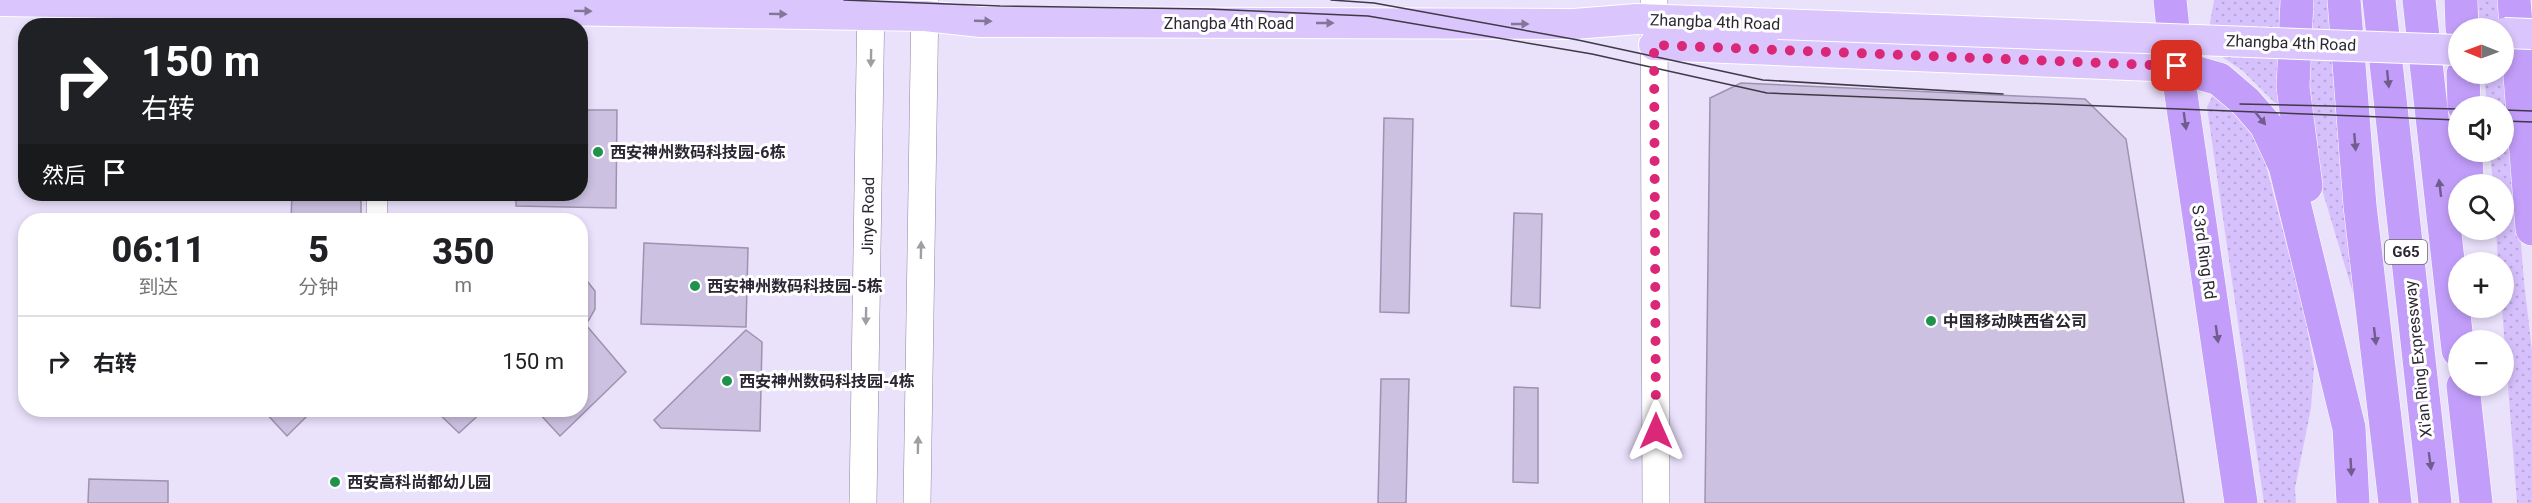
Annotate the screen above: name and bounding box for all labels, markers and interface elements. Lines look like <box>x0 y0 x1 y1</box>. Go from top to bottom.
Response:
one-way arrow <box>574 6 593 16</box>
one-way arrow <box>769 10 788 19</box>
street label: Zhangba 4th Road <box>1650 10 1780 34</box>
street label: Zhangba 4th Road <box>1164 14 1294 33</box>
one-way arrow <box>974 17 993 26</box>
one-way arrow <box>1316 18 1335 28</box>
north arrow <box>2448 18 2514 84</box>
map controls <box>2448 18 2514 396</box>
one-way arrow <box>1511 19 1530 29</box>
street label: Zhangba 4th Road <box>2226 31 2356 55</box>
text: 150 m <box>141 37 260 86</box>
pin <box>2151 40 2202 91</box>
icon: right <box>42 42 120 120</box>
one-way arrow <box>866 49 876 68</box>
icon: arrive <box>2160 49 2193 82</box>
one-way arrow <box>2383 70 2392 89</box>
text: 右转 <box>141 93 195 125</box>
button: sound <box>2448 96 2514 162</box>
one-way arrow <box>2181 111 2190 130</box>
one-way arrow <box>2253 111 2265 126</box>
one-way arrow <box>2350 133 2360 152</box>
place label: 西安神州数码科技园-6栋 <box>610 143 786 162</box>
marker: 西安神州数码科技园-6栋 <box>591 145 605 159</box>
icon: arrive <box>98 156 131 189</box>
text: 然后 <box>42 163 86 188</box>
button: search <box>2448 174 2514 240</box>
street label: Jinye Road <box>858 177 878 255</box>
one-way arrow <box>2435 178 2444 197</box>
street label: S 3rd Ring Rd <box>2188 204 2220 300</box>
text: 06:11 <box>112 229 205 271</box>
text: 5 <box>308 229 329 271</box>
text: 350 <box>432 231 494 273</box>
one-way arrow <box>916 240 926 259</box>
road number: G65 <box>2385 240 2427 264</box>
button: + <box>2448 252 2514 318</box>
text: m <box>455 273 472 297</box>
text: 到达 <box>138 275 178 299</box>
text: 分钟 <box>299 275 339 299</box>
place label: 西安神州数码科技园-5栋 <box>707 277 883 296</box>
marker: 西安神州数码科技园-5栋 <box>688 279 702 293</box>
street label: Xi'an Ring Expressway <box>2400 279 2436 438</box>
one-way arrow <box>862 307 871 326</box>
place label: 中国移动陕西省公司 <box>1943 312 2087 331</box>
marker: 中国移动陕西省公司 <box>1924 314 1938 328</box>
one-way arrow <box>2212 325 2221 344</box>
one-way arrow <box>2370 327 2380 346</box>
button: − <box>2448 330 2514 396</box>
icon: right <box>42 345 75 378</box>
text: 150 m <box>502 349 564 374</box>
text: 右转 <box>93 351 137 376</box>
place label: 西安神州数码科技园-4栋 <box>739 372 915 391</box>
marker: 西安神州数码科技园-4栋 <box>720 374 734 388</box>
position arrow <box>1624 399 1688 463</box>
one-way arrow <box>913 435 922 454</box>
one-way arrow <box>2425 451 2434 470</box>
one-way arrow <box>2347 458 2356 477</box>
place label: 西安高科尚都幼儿园 <box>347 473 491 492</box>
marker: 西安高科尚都幼儿园 <box>328 475 342 489</box>

